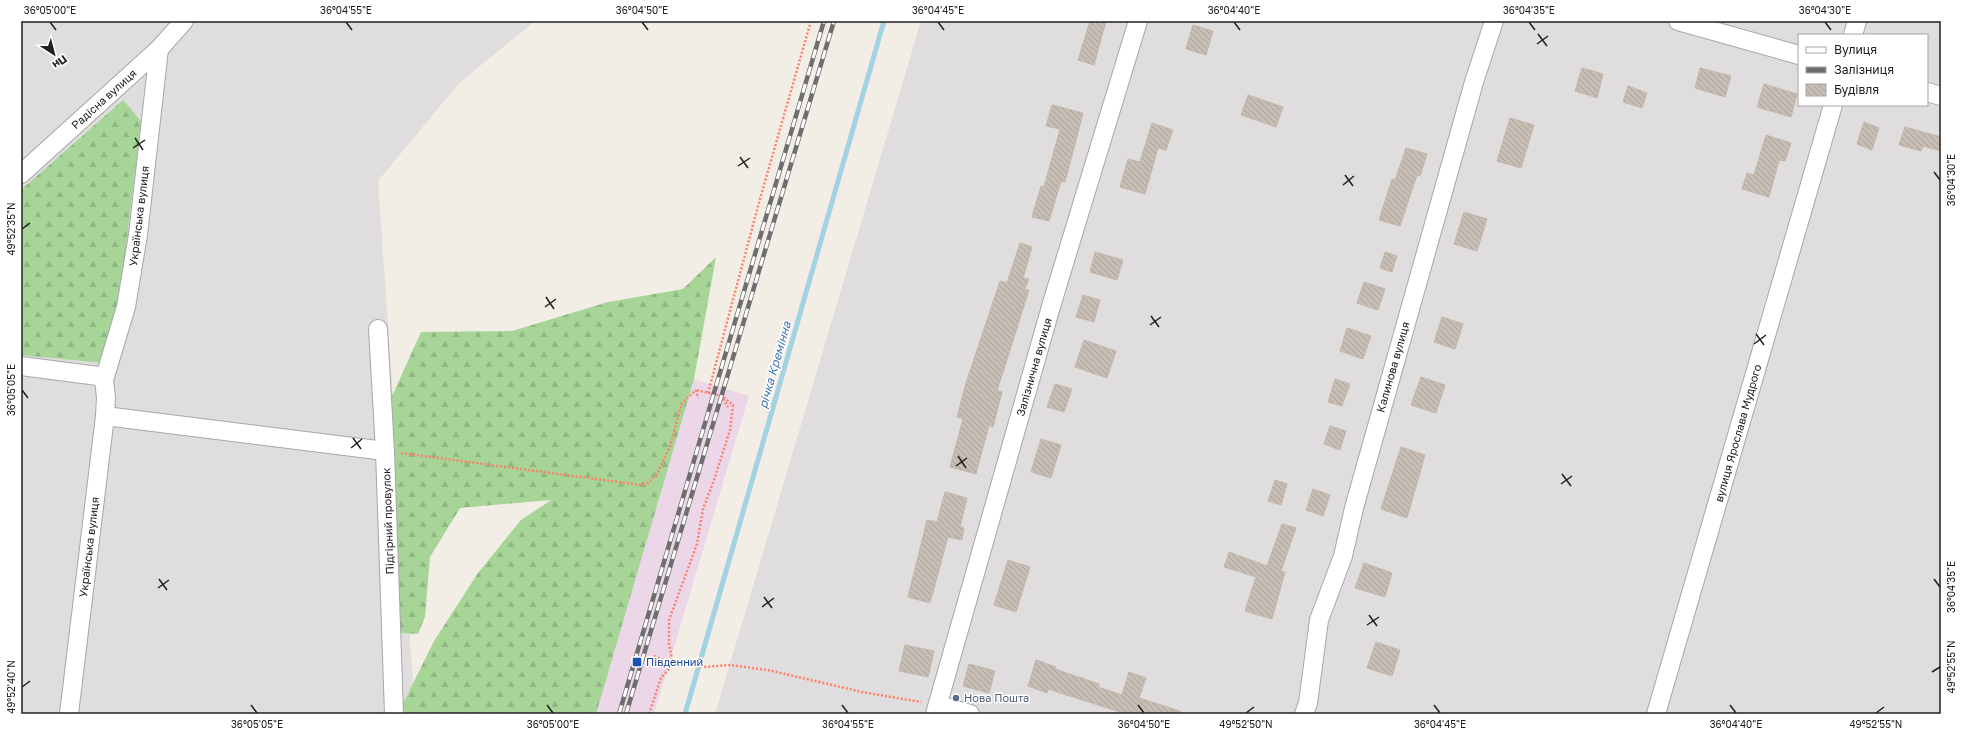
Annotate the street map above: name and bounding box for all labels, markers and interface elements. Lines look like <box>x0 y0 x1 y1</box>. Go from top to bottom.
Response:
text: 36°05'00"E <box>24 4 76 16</box>
text: 36°04'55"E <box>320 4 372 16</box>
text: 36°04'50"E <box>616 4 668 16</box>
text: 36°04'45"E <box>912 4 964 16</box>
text: 36°04'40"E <box>1208 4 1260 16</box>
text: 36°04'35"E <box>1503 4 1555 16</box>
text: 36°04'30"E <box>1799 4 1851 16</box>
north arrow <box>34 34 74 74</box>
legend <box>1798 34 1928 106</box>
text: Вулиця <box>1834 42 1877 57</box>
text: Пн <box>50 53 70 72</box>
text: Залізниця <box>1834 62 1894 77</box>
street label: Радісна вулиця <box>68 66 139 131</box>
text: Будівля <box>1834 82 1879 97</box>
text: 36°04'30"E <box>1945 154 1957 206</box>
street label: Українська вулиця <box>126 165 151 267</box>
text: 49°52'35"N <box>5 203 17 256</box>
street label: Залізнична вулиця <box>1013 316 1054 418</box>
water label: річка Кремінна <box>755 318 794 410</box>
street label: Калинова вулиця <box>1373 320 1412 414</box>
street label: вулиця Ярослава Мудрого <box>1712 362 1764 503</box>
text: 36°05'05"E <box>5 364 17 416</box>
street label: Підгірний провулок <box>379 467 396 575</box>
street label: Українська вулиця <box>76 496 101 598</box>
text: 36°04'35"E <box>1945 561 1957 613</box>
text: 49°52'55"N <box>1945 641 1957 693</box>
place label: Південний <box>646 655 703 668</box>
marker: Південний <box>631 656 643 668</box>
text: 49°52'40"N <box>5 660 17 714</box>
place label: Нова Пошта <box>964 691 1029 704</box>
marker: Нова Пошта <box>951 693 961 703</box>
text: 36°05'05"E <box>231 718 283 730</box>
text: 36°05'00"E <box>527 718 579 730</box>
text: 36°04'55"E <box>822 718 874 730</box>
text: 36°04'50"E <box>1118 718 1170 730</box>
text: 49°52'50"N <box>1219 718 1273 730</box>
text: 36°04'45"E <box>1414 718 1466 730</box>
text: 36°04'40"E <box>1710 718 1762 730</box>
text: 49°52'55"N <box>1850 718 1902 730</box>

